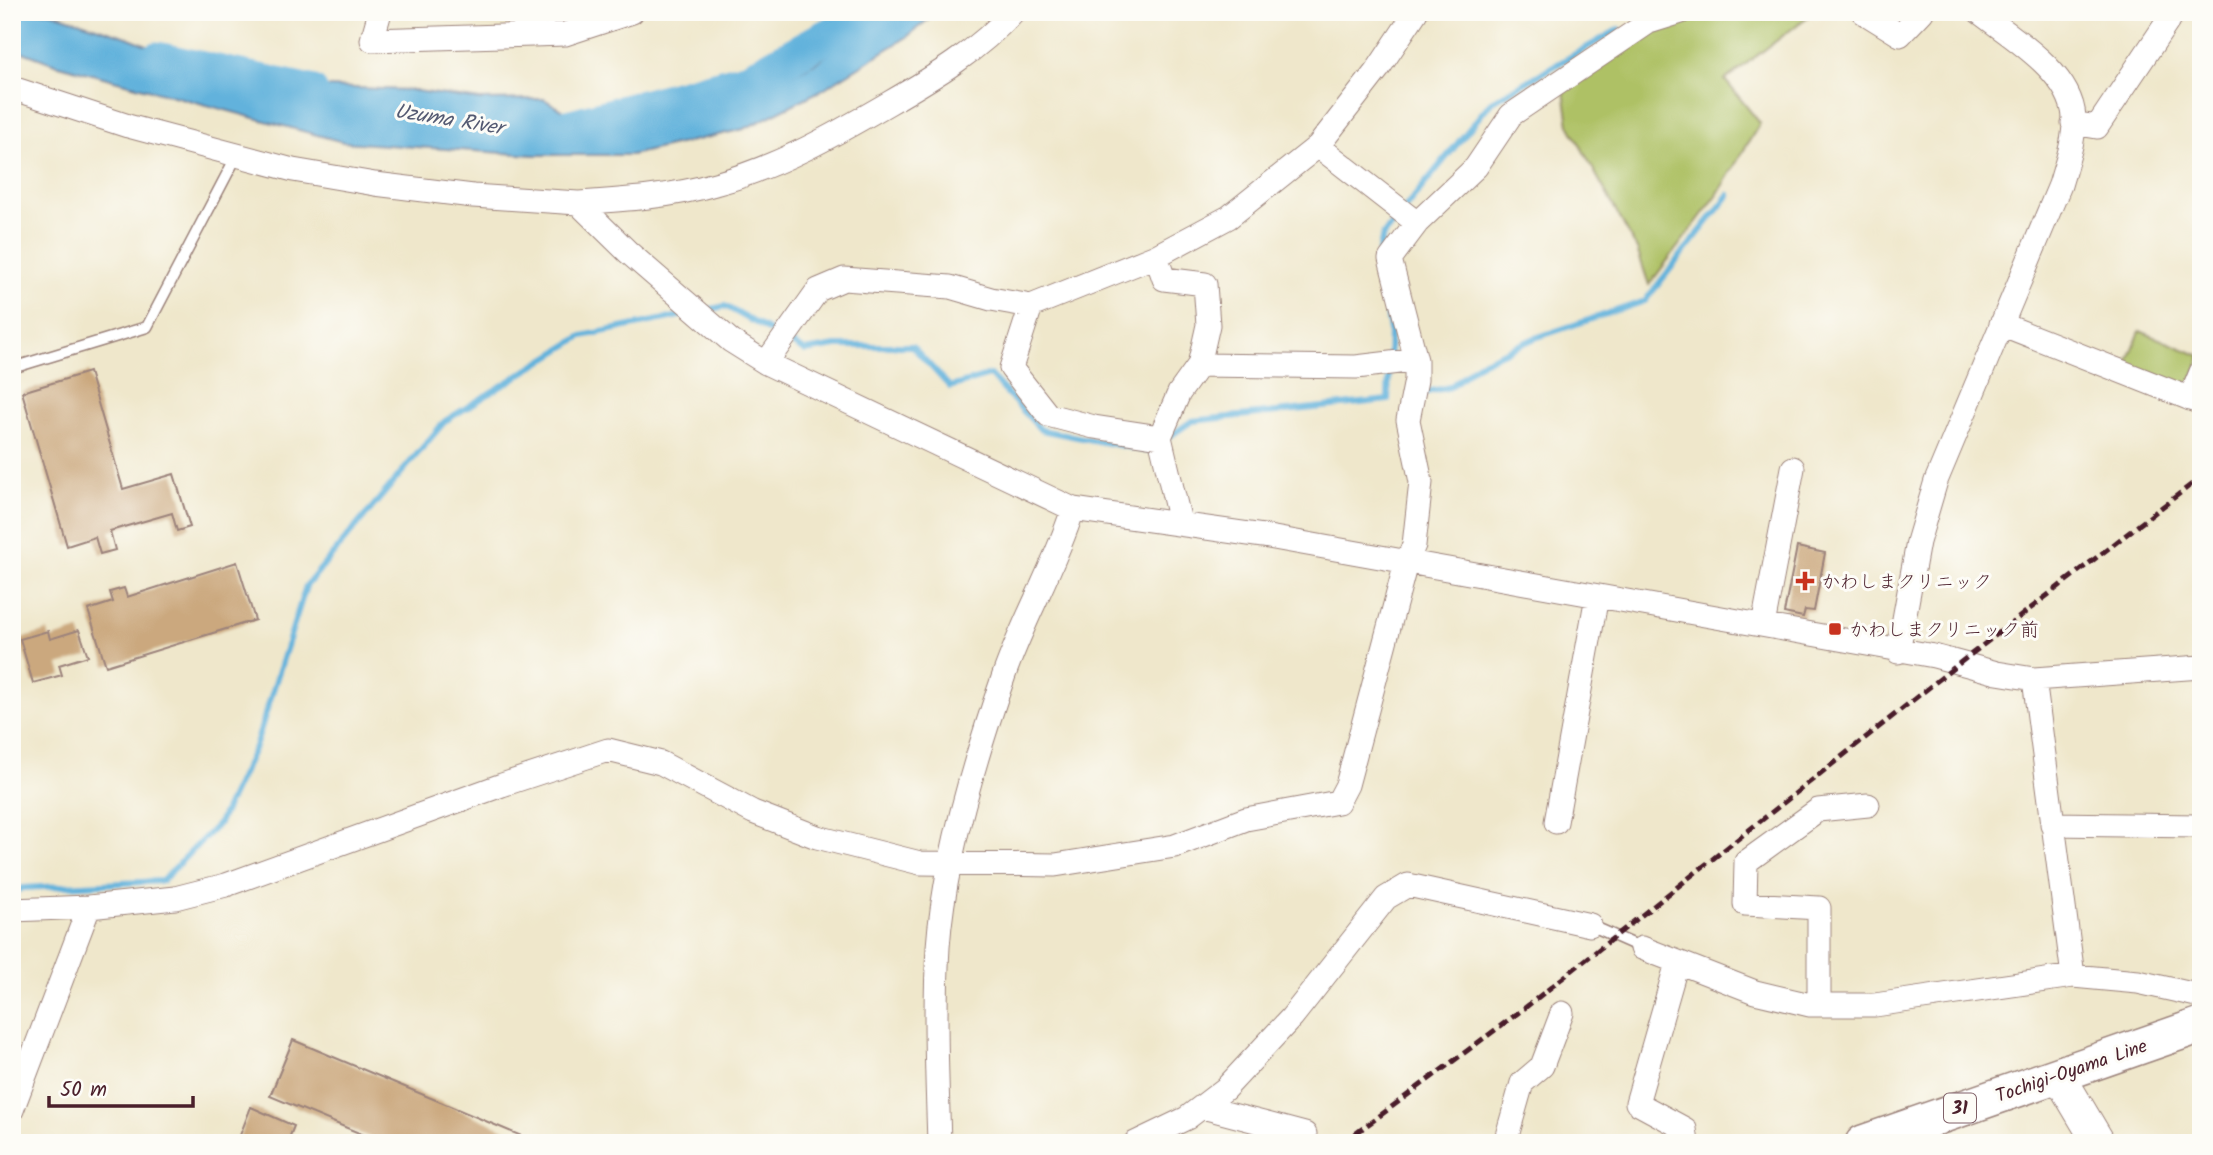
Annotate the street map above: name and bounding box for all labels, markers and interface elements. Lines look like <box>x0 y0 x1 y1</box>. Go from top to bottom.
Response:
water label: Uzuma River <box>392 96 509 146</box>
place label: かわしまクリニック <box>1821 568 1992 598</box>
marker: かわしまクリニック <box>1795 571 1815 591</box>
place label: かわしまクリニック前 <box>1849 616 2039 646</box>
marker: かわしまクリニック前 <box>1827 621 1843 637</box>
street label: Tochigi-Oyama Line <box>1992 1032 2152 1112</box>
scale bar <box>49 1064 192 1108</box>
text: 50 m <box>60 1074 107 1107</box>
road number: 31 <box>1944 1093 1976 1122</box>

